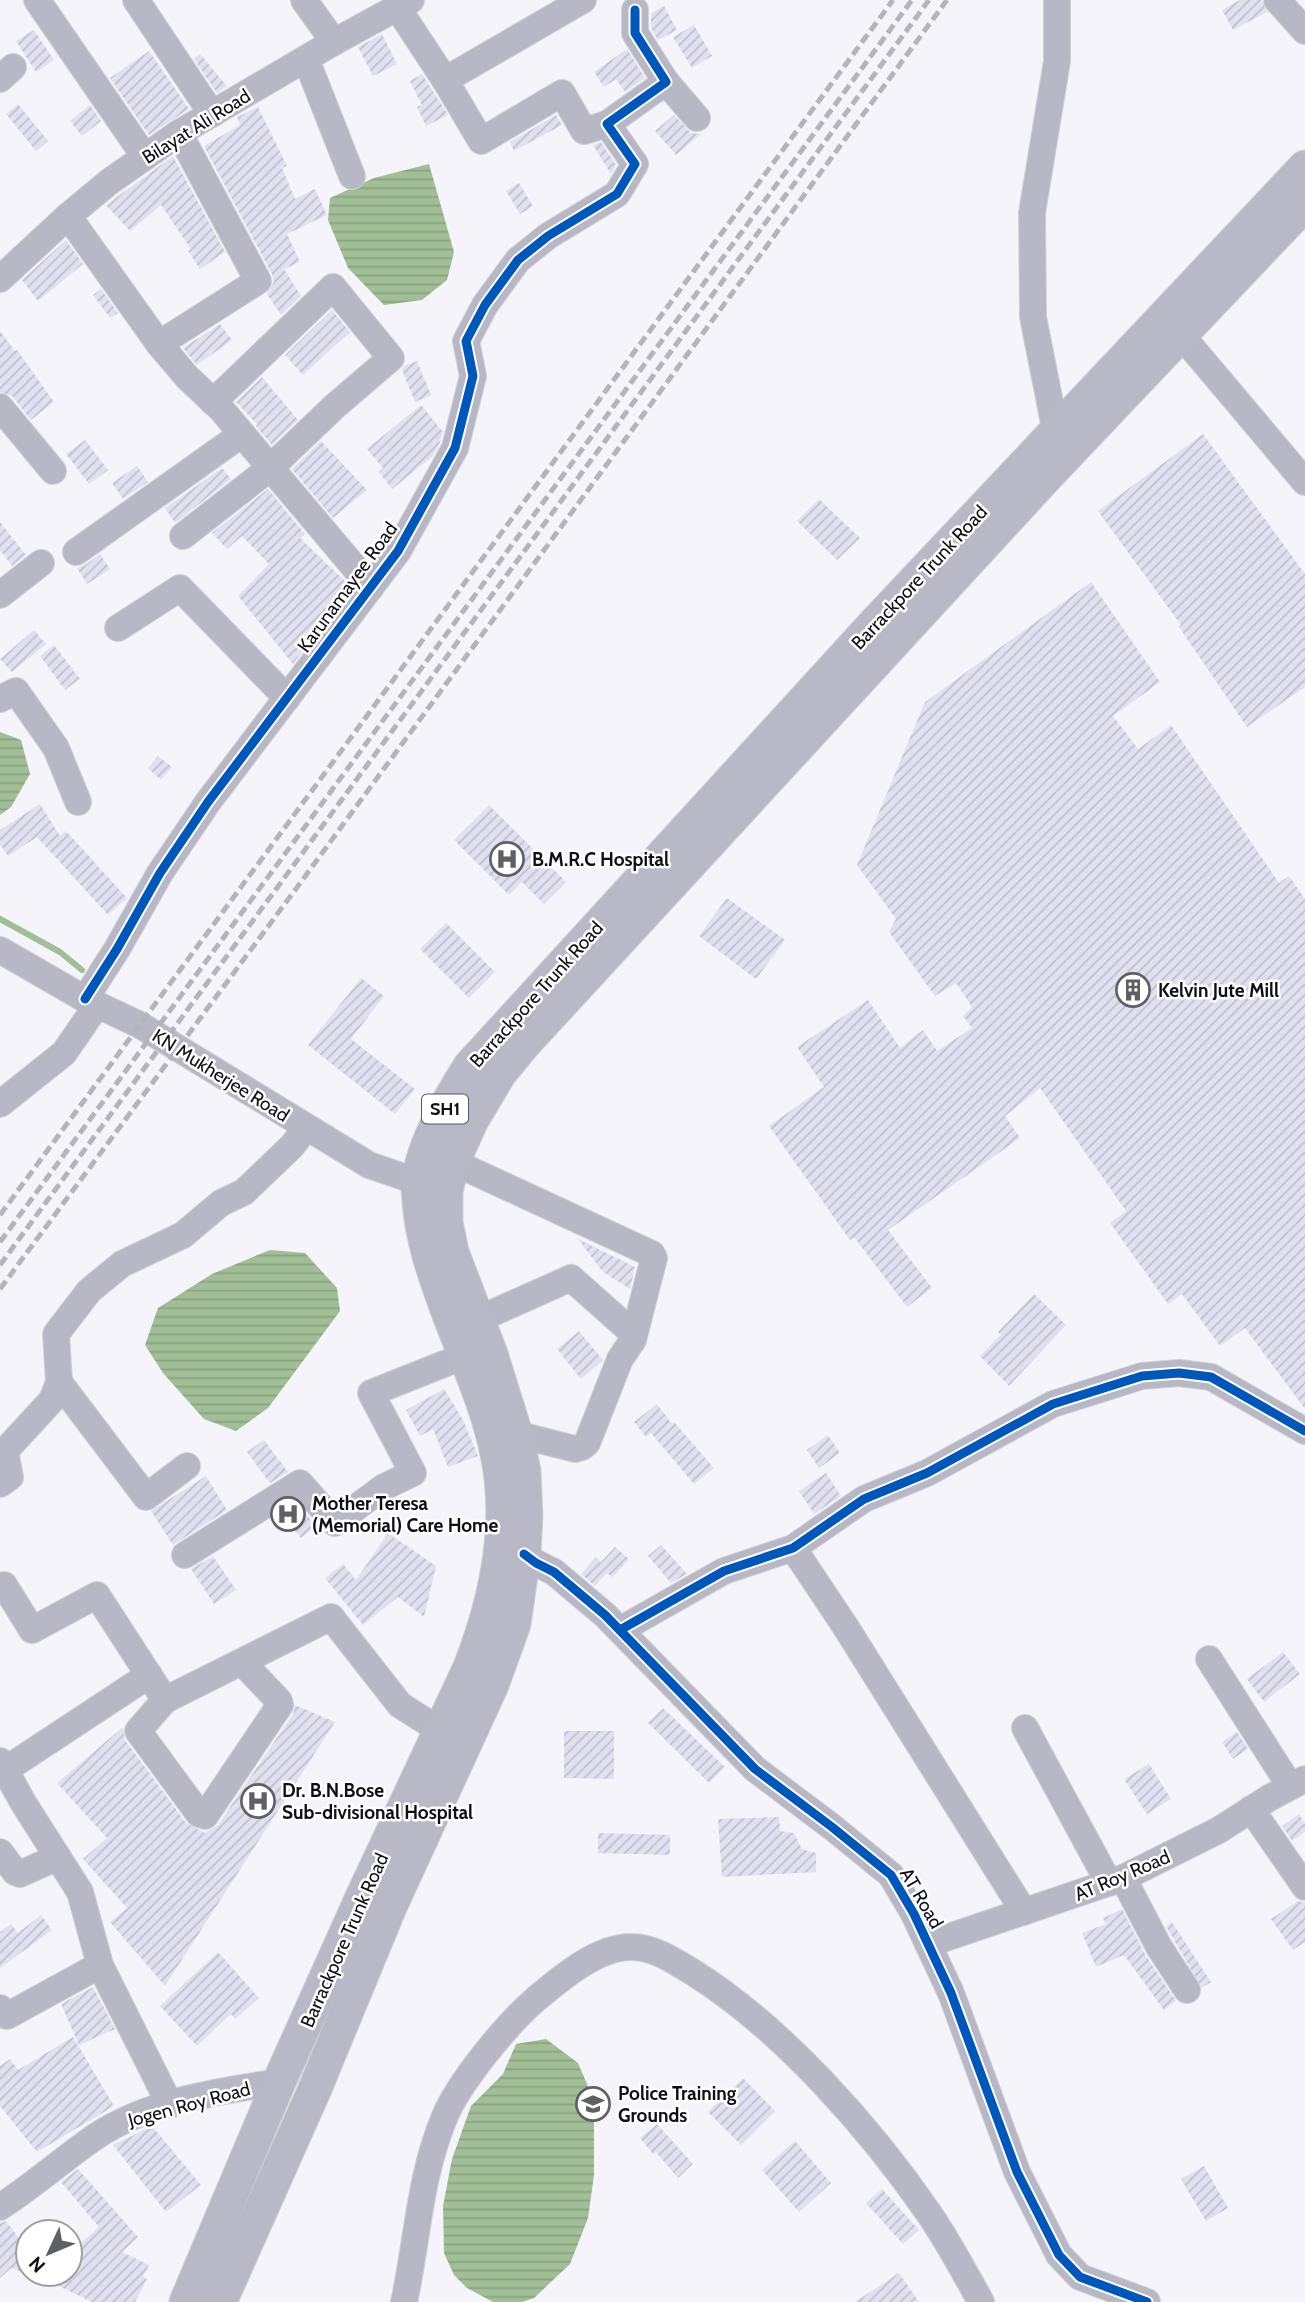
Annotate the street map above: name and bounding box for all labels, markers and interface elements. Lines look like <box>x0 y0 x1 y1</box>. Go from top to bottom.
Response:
street label: Bilayat Ali Road <box>138 84 255 169</box>
street label: Barrackpore Trunk Road <box>847 501 992 654</box>
street label: Karunamayee Road <box>292 518 402 657</box>
hospital icon: B.M.R.C Hospital <box>488 840 526 878</box>
place label: B.M.R.C Hospital <box>532 848 669 871</box>
street label: Barrackpore Trunk Road <box>465 917 608 1072</box>
building icon: Kelvin Jute Mill <box>1114 971 1152 1009</box>
place label: Kelvin Jute Mill <box>1158 979 1279 1002</box>
street label: KN Mukherjee Road <box>148 1024 293 1127</box>
road number: SH1 <box>422 1094 468 1124</box>
place label: Mother Teresa (Memorial) Care Home <box>312 1492 499 1537</box>
hospital icon: Mother Teresa (Memorial) Care Home <box>269 1495 307 1533</box>
place label: Dr. B.N.Bose Sub-divisional Hospital <box>282 1779 473 1824</box>
hospital icon: Dr. B.N.Bose Sub-divisional Hospital <box>239 1782 277 1820</box>
street label: AT Roy Road <box>1071 1845 1173 1906</box>
street label: Barrackpore Trunk Road <box>296 1849 393 2031</box>
street label: AT Road <box>895 1864 948 1933</box>
street label: Jogen Roy Road <box>125 2077 253 2132</box>
place label: Police Training Grounds <box>618 2082 737 2127</box>
school or university icon: Police Training Grounds <box>574 2085 612 2123</box>
north arrow <box>14 2218 84 2288</box>
text: N <box>24 2252 50 2277</box>

